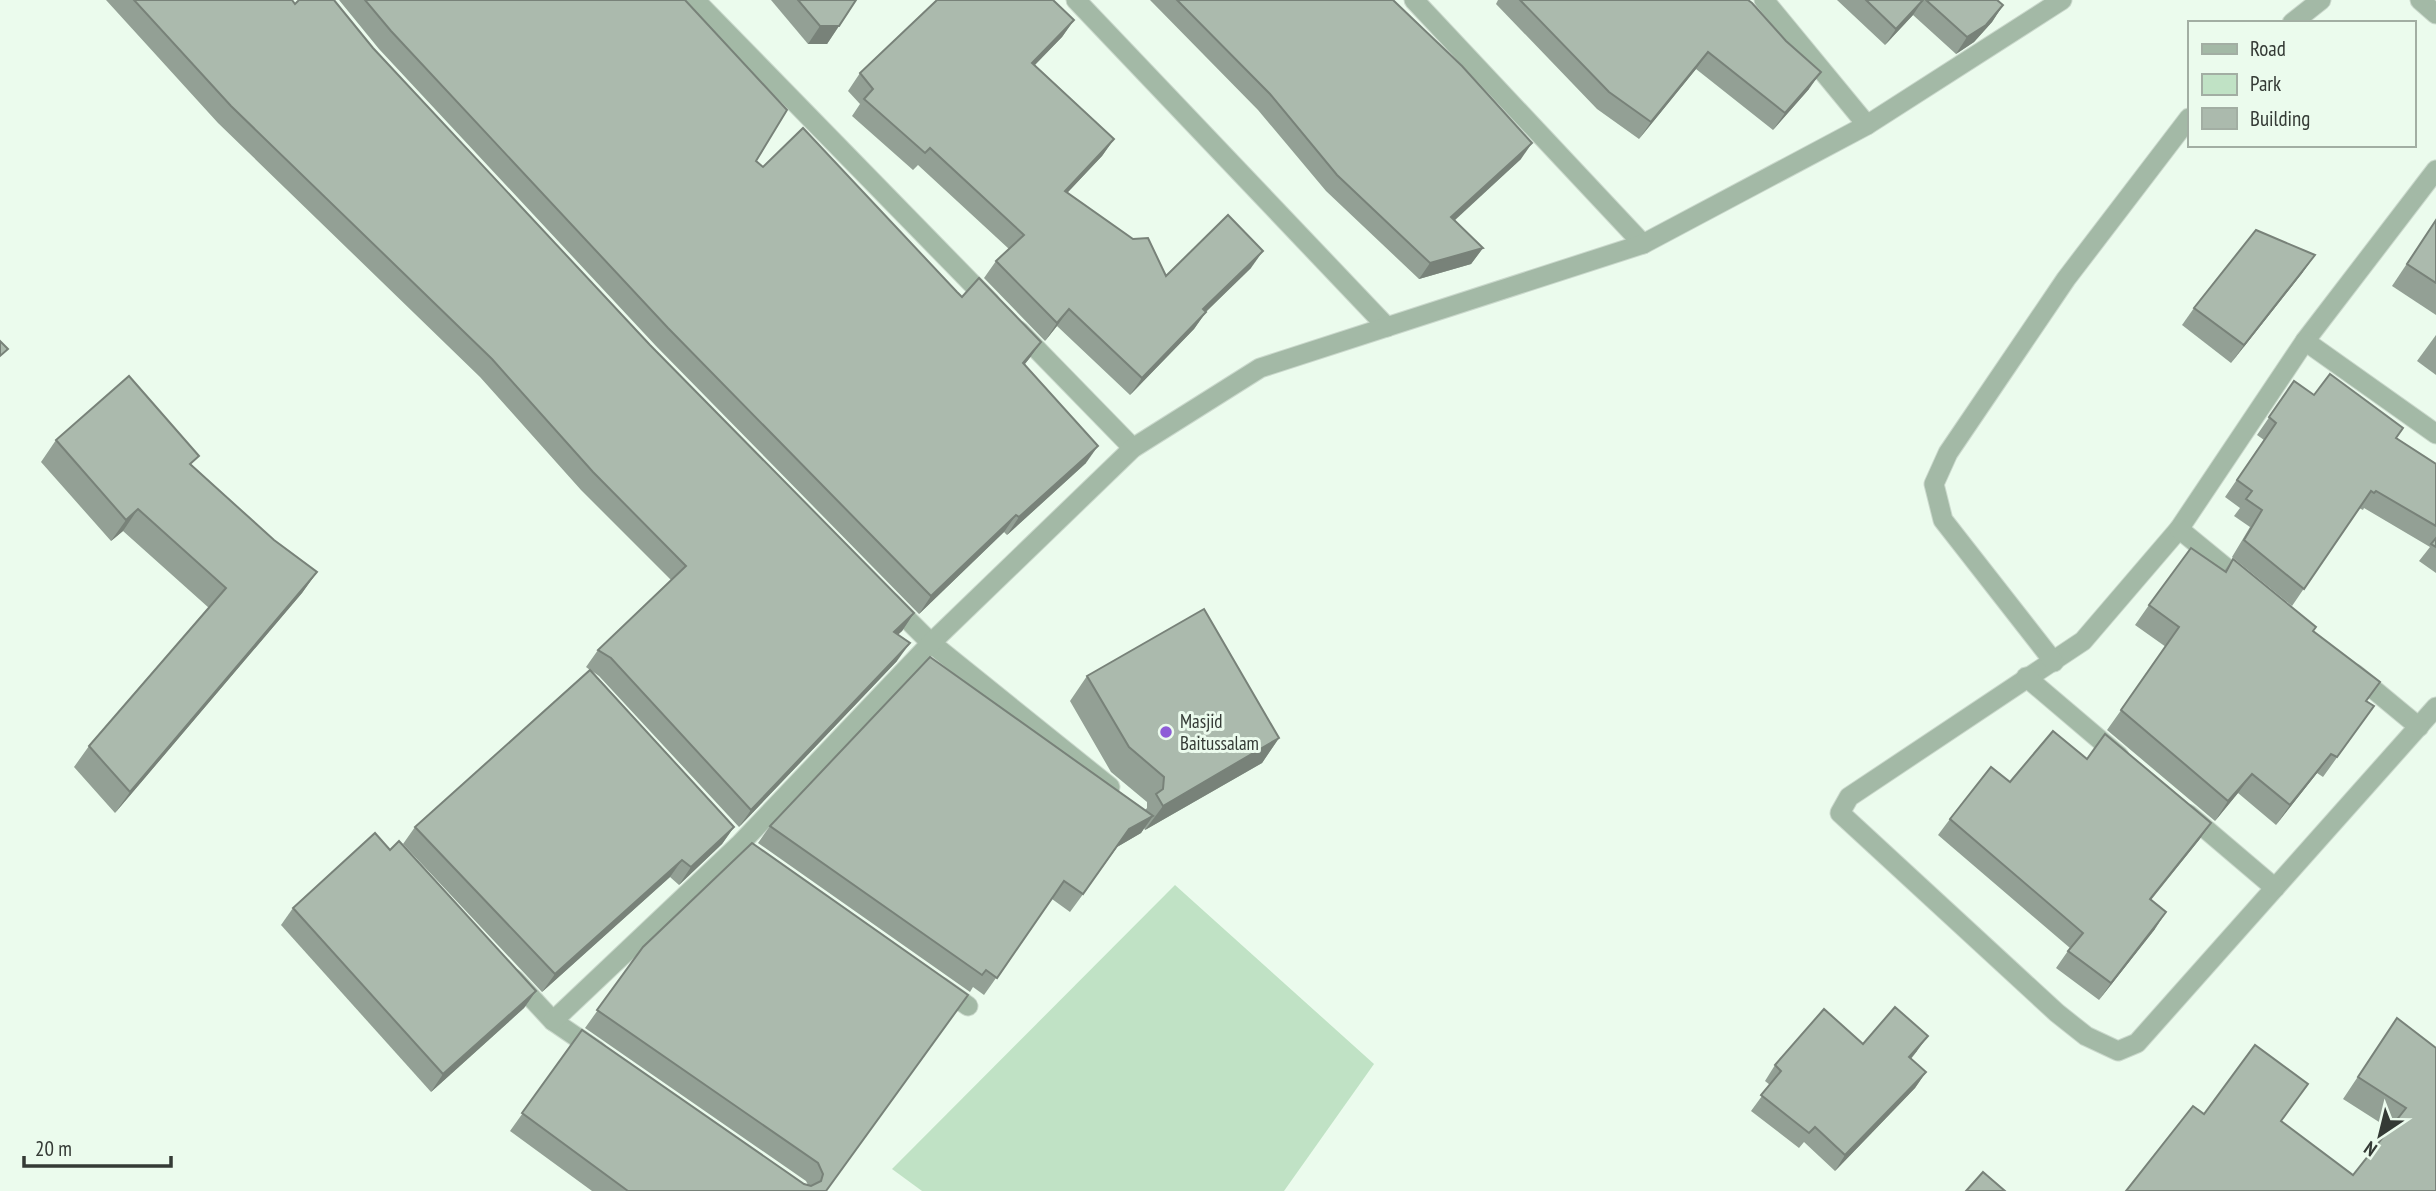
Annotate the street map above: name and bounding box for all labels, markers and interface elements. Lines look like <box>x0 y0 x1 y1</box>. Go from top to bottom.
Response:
legend <box>2188 21 2415 147</box>
text: Road <box>2250 35 2286 62</box>
text: Park <box>2250 70 2281 97</box>
text: Building <box>2250 105 2310 132</box>
place label: Masjid Baitussalam <box>1180 709 1259 755</box>
marker: Masjid Baitussalam <box>1158 724 1174 740</box>
north arrow <box>2345 1100 2415 1170</box>
scale bar <box>24 1124 172 1168</box>
text: 20 m <box>35 1135 72 1162</box>
text: N <box>2359 1136 2381 1162</box>

